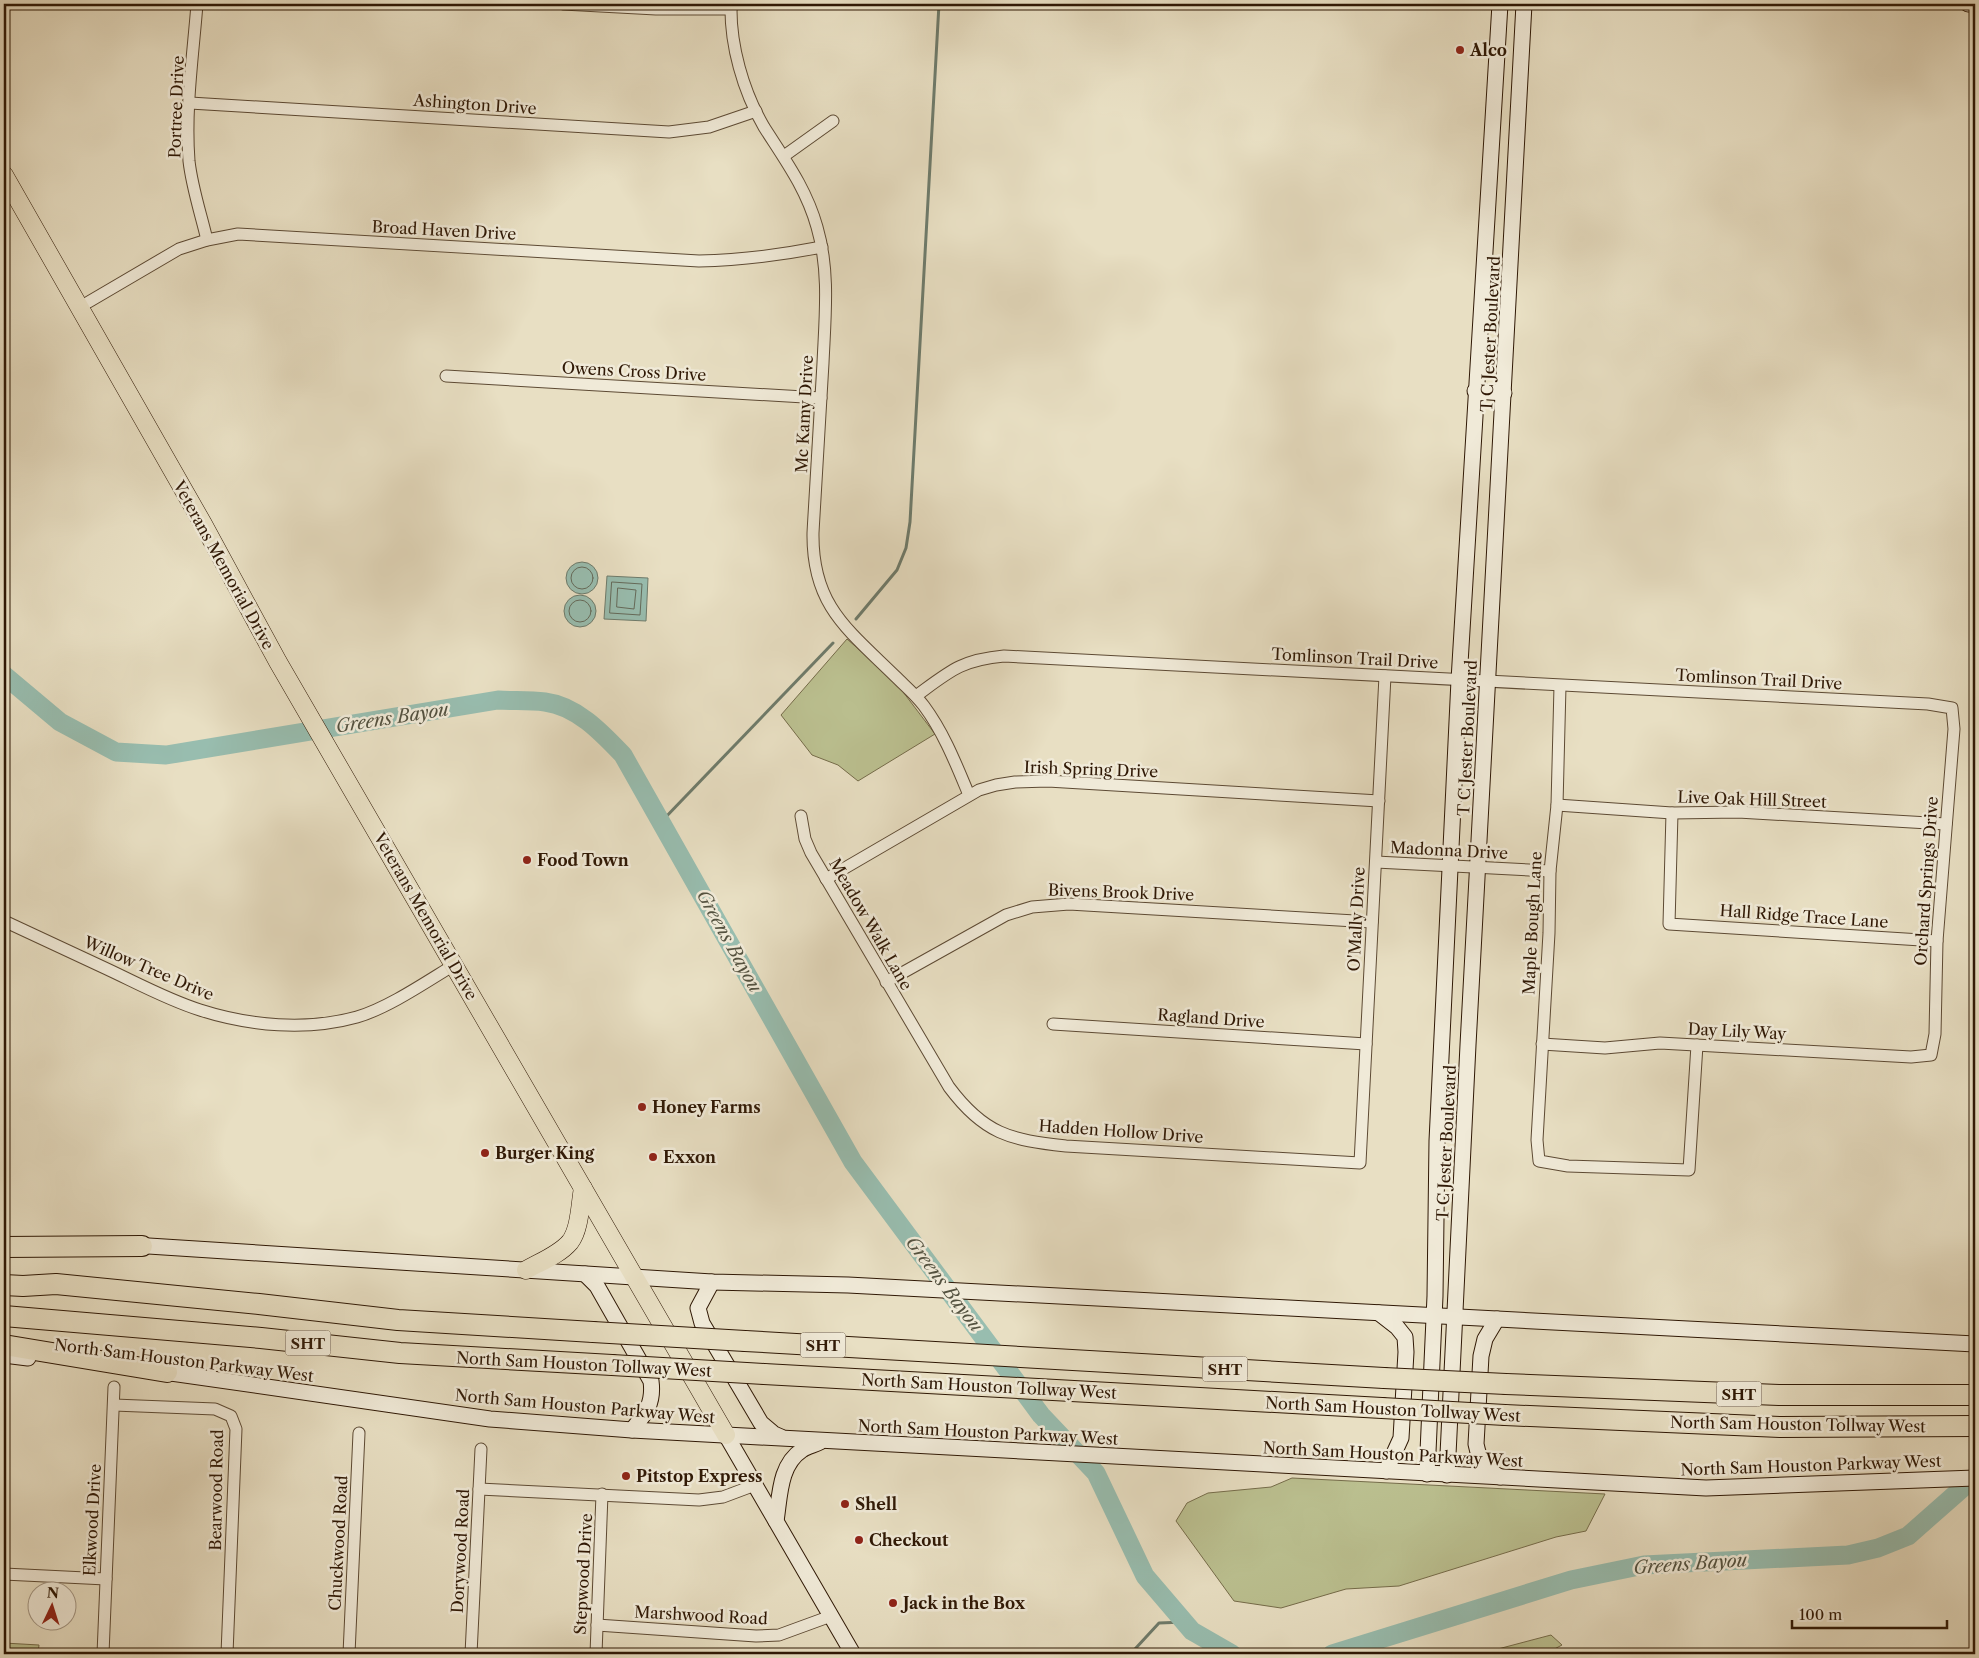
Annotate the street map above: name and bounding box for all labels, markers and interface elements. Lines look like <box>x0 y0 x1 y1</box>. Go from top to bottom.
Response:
place label: Alco <box>1469 40 1507 60</box>
marker: Alco <box>1454 44 1466 56</box>
street label: Portree Drive <box>164 55 188 159</box>
street label: Ashington Drive <box>412 90 537 118</box>
street label: Broad Haven Drive <box>371 216 517 244</box>
street label: T C Jester Boulevard <box>1476 255 1504 413</box>
street label: Mc Kamy Drive <box>791 354 817 473</box>
street label: Owens Cross Drive <box>561 357 707 385</box>
street label: Veterans Memorial Drive <box>169 476 279 653</box>
street label: Tomlinson Trail Drive <box>1271 644 1439 672</box>
street label: T C Jester Boulevard <box>1453 659 1481 817</box>
street label: Tomlinson Trail Drive <box>1675 665 1843 693</box>
water label: Greens Bayou <box>334 698 450 738</box>
street label: Irish Spring Drive <box>1024 757 1158 781</box>
street label: Live Oak Hill Street <box>1677 786 1827 812</box>
street label: Orchard Springs Drive <box>1910 796 1942 966</box>
street label: Veterans Memorial Drive <box>369 828 482 1003</box>
street label: Madonna Drive <box>1389 837 1509 863</box>
place label: Food Town <box>537 850 629 870</box>
street label: Maple Bough Lane <box>1518 851 1546 995</box>
marker: Food Town <box>521 854 533 866</box>
street label: Meadow Walk Lane <box>825 854 917 994</box>
street label: O'Mally Drive <box>1343 866 1369 972</box>
street label: Bivens Brook Drive <box>1048 879 1194 905</box>
water label: Greens Bayou <box>692 886 766 997</box>
street label: Hall Ridge Trace Lane <box>1719 900 1889 932</box>
street label: Willow Tree Drive <box>80 931 217 1004</box>
street label: Ragland Drive <box>1157 1004 1265 1032</box>
street label: Day Lily Way <box>1687 1018 1788 1044</box>
street label: T C Jester Boulevard <box>1432 1064 1460 1222</box>
place label: Honey Farms <box>652 1097 761 1117</box>
marker: Honey Farms <box>636 1101 648 1113</box>
street label: Hadden Hollow Drive <box>1038 1115 1204 1147</box>
place label: Burger King <box>495 1143 595 1163</box>
marker: Burger King <box>479 1147 491 1159</box>
place label: Exxon <box>663 1147 716 1167</box>
marker: Exxon <box>647 1151 659 1163</box>
water label: Greens Bayou <box>901 1232 987 1336</box>
road number: SHT <box>286 1330 330 1356</box>
road number: SHT <box>800 1332 846 1358</box>
street label: North Sam Houston Parkway West <box>53 1334 315 1386</box>
street label: North Sam Houston Tollway West <box>456 1347 713 1381</box>
road number: SHT <box>1202 1356 1248 1382</box>
street label: North Sam Houston Tollway West <box>861 1369 1118 1403</box>
road number: SHT <box>1716 1382 1762 1406</box>
street label: North Sam Houston Parkway West <box>454 1385 716 1427</box>
street label: North Sam Houston Tollway West <box>1265 1392 1522 1426</box>
street label: North Sam Houston Tollway West <box>1670 1412 1926 1436</box>
street label: North Sam Houston Parkway West <box>857 1415 1119 1449</box>
street label: Bearwood Road <box>205 1429 227 1551</box>
street label: North Sam Houston Parkway West <box>1262 1437 1524 1471</box>
street label: North Sam Houston Parkway West <box>1680 1450 1942 1480</box>
street label: Elkwood Drive <box>79 1463 105 1577</box>
place label: Pitstop Express <box>636 1466 763 1486</box>
marker: Pitstop Express <box>620 1470 632 1482</box>
street label: Chuckwood Road <box>324 1475 352 1611</box>
street label: Dorywood Road <box>447 1488 473 1614</box>
place label: Shell <box>855 1494 897 1514</box>
marker: Shell <box>839 1498 851 1510</box>
street label: Stepwood Drive <box>570 1513 596 1635</box>
place label: Checkout <box>869 1530 949 1550</box>
marker: Checkout <box>853 1534 865 1546</box>
water label: Greens Bayou <box>1632 1549 1748 1579</box>
north arrow <box>28 1580 78 1630</box>
text: N <box>46 1584 60 1602</box>
place label: Jack in the Box <box>900 1593 1026 1613</box>
marker: Jack in the Box <box>887 1597 899 1609</box>
scale bar <box>1792 1598 1946 1630</box>
street label: Marshwood Road <box>634 1602 769 1629</box>
text: 100 m <box>1799 1605 1842 1624</box>

